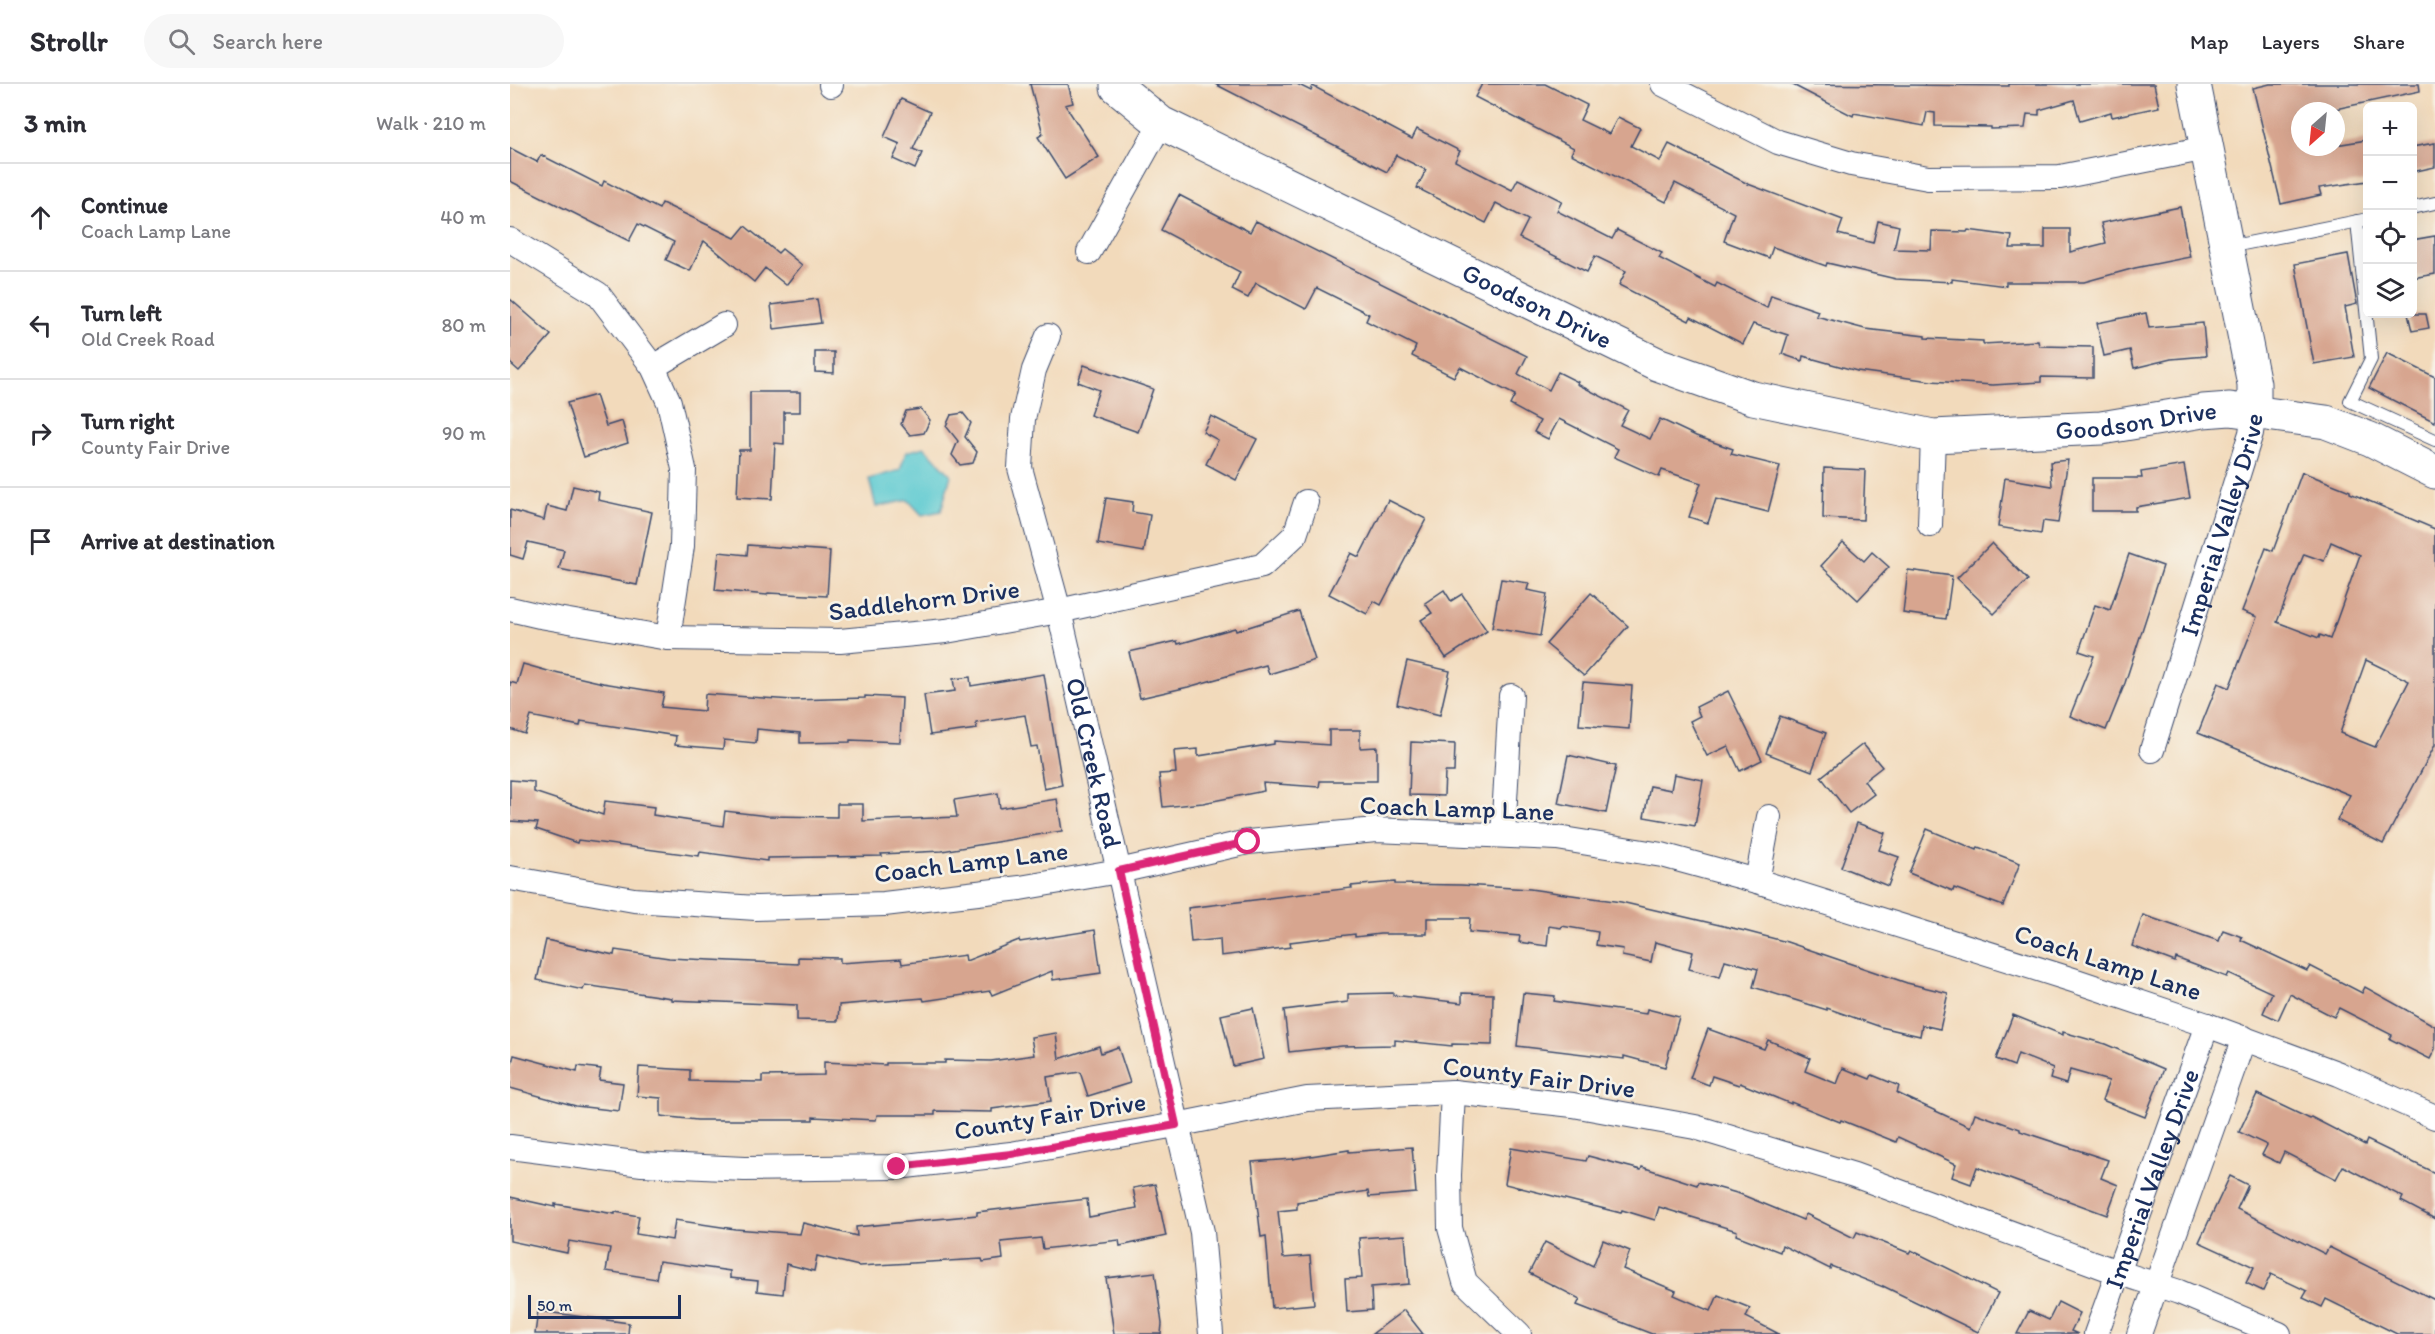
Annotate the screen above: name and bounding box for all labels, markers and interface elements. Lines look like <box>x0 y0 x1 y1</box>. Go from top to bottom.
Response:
search box <box>144 14 564 68</box>
text: Strollr <box>30 24 108 58</box>
icon: search <box>165 25 198 58</box>
text: Search here <box>213 28 323 55</box>
text: Map <box>2190 29 2229 54</box>
text: Layers <box>2262 29 2320 54</box>
text: Share <box>2353 29 2405 54</box>
north arrow <box>2291 102 2345 156</box>
map controls <box>2363 102 2417 318</box>
button: + <box>2363 102 2417 156</box>
text: 3 min <box>24 107 86 139</box>
text: Walk · 210 m <box>376 111 486 135</box>
button: − <box>2363 156 2417 210</box>
text: Continue <box>81 192 168 219</box>
icon: ahead <box>24 201 57 234</box>
text: 40 m <box>440 205 486 229</box>
button: locate <box>2363 210 2417 264</box>
text: Coach Lamp Lane <box>81 219 231 243</box>
street label: Goodson Drive <box>1457 256 1617 356</box>
button: layers <box>2363 264 2417 318</box>
text: Turn left <box>81 300 162 327</box>
icon: left <box>24 309 57 342</box>
text: 80 m <box>441 313 486 337</box>
text: Old Creek Road <box>81 327 215 351</box>
street label: Goodson Drive <box>2055 394 2218 446</box>
text: Turn right <box>81 408 175 435</box>
street label: Imperial Valley Drive <box>2173 411 2270 640</box>
icon: right <box>24 417 57 450</box>
text: 90 m <box>442 421 486 445</box>
text: County Fair Drive <box>81 435 230 459</box>
icon: arrive <box>24 525 57 558</box>
text: Arrive at destination <box>81 528 275 555</box>
street label: Saddlehorn Drive <box>827 572 1021 628</box>
street label: Old Creek Road <box>1059 674 1129 851</box>
street label: Coach Lamp Lane <box>1359 789 1555 827</box>
route start <box>1234 828 1260 854</box>
street label: Coach Lamp Lane <box>872 834 1070 890</box>
street label: Coach Lamp Lane <box>2010 917 2206 1007</box>
street label: County Fair Drive <box>1441 1049 1637 1105</box>
street label: Imperial Valley Drive <box>2098 1064 2206 1293</box>
street label: County Fair Drive <box>952 1085 1148 1147</box>
route end <box>883 1153 909 1179</box>
scale bar <box>528 1292 681 1320</box>
text: 50 m <box>537 1296 572 1315</box>

